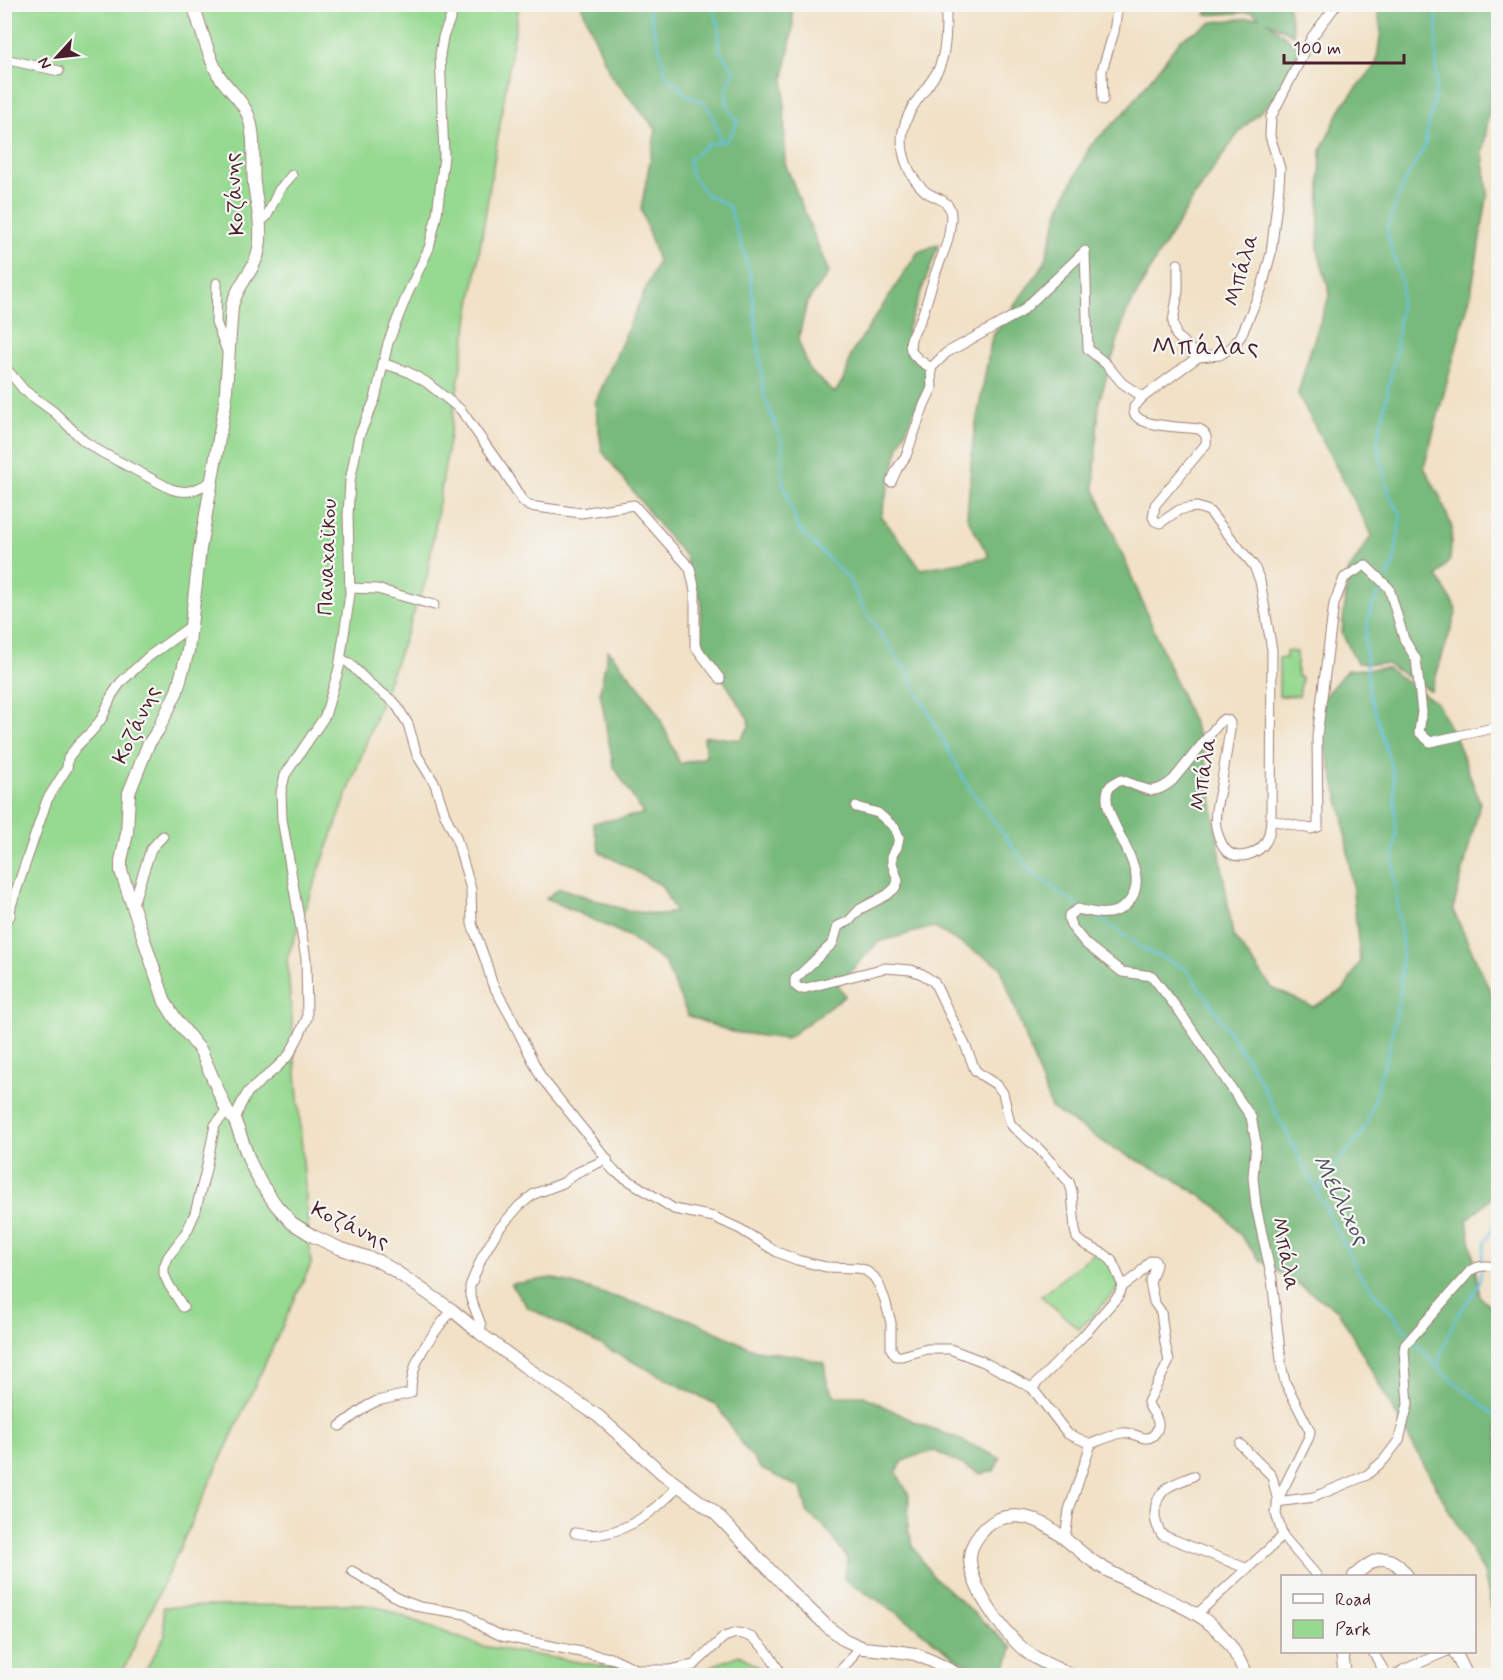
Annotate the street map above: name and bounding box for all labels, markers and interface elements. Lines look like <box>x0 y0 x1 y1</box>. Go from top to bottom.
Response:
north arrow <box>27 27 87 87</box>
scale bar <box>1284 27 1404 65</box>
text: 100 m <box>1293 37 1341 61</box>
text: N <box>33 54 57 73</box>
street label: Κοζάνης <box>218 151 252 237</box>
street label: Μπάλα <box>1218 230 1266 310</box>
district label: Μπάλας <box>1152 330 1260 364</box>
street label: Παναχαϊκου <box>312 498 344 616</box>
street label: Κοζάνης <box>107 681 167 769</box>
street label: Μπάλα <box>1184 735 1224 813</box>
water label: Μείλιχος <box>1304 1149 1377 1252</box>
street label: Κοζάνης <box>306 1196 394 1256</box>
street label: Μπάλα <box>1264 1215 1306 1293</box>
legend <box>1281 1575 1476 1653</box>
text: Road <box>1335 1588 1371 1612</box>
text: Park <box>1335 1618 1371 1642</box>

